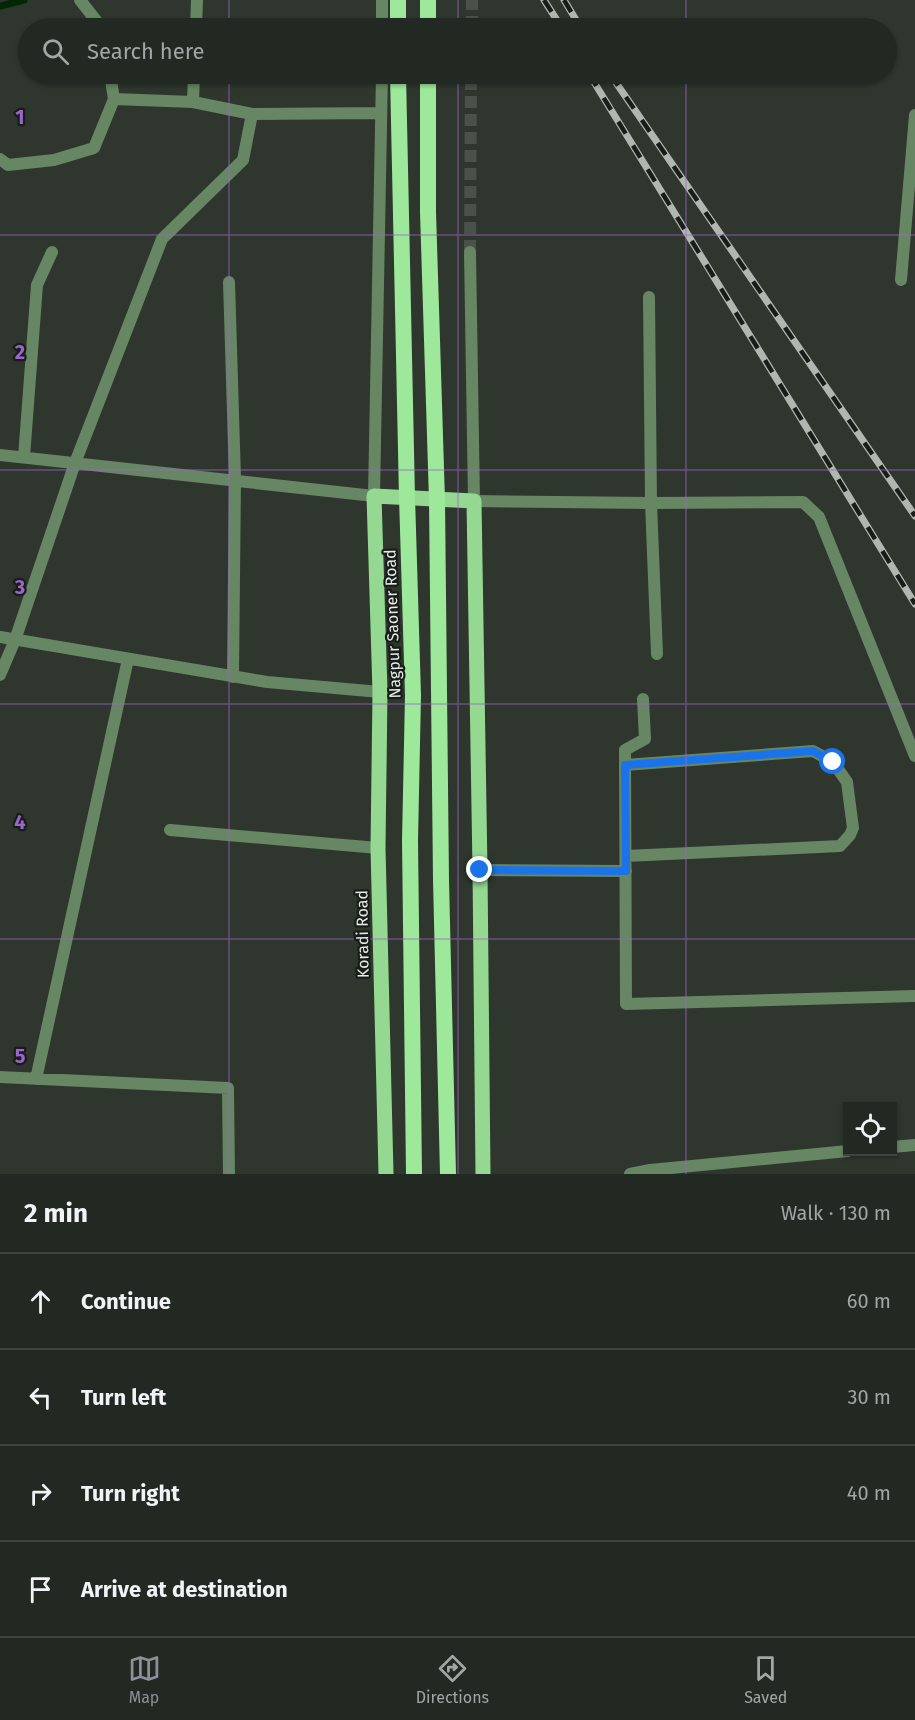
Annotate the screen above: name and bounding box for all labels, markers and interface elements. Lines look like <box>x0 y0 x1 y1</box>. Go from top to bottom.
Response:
search box <box>18 18 897 84</box>
icon: search <box>39 35 72 68</box>
text: Search here <box>87 38 205 65</box>
text: 1 <box>15 105 25 129</box>
text: 2 <box>15 340 25 364</box>
street label: Nagpur Saoner Road <box>380 549 405 699</box>
text: 3 <box>14 575 25 599</box>
route start <box>819 748 845 774</box>
text: 4 <box>14 810 26 834</box>
route end <box>466 856 492 882</box>
street label: Koradi Road <box>352 890 373 978</box>
text: 5 <box>15 1044 26 1068</box>
map controls <box>843 1102 897 1156</box>
button: locate <box>843 1102 897 1156</box>
text: 2 min <box>24 1198 88 1229</box>
text: Walk · 130 m <box>781 1201 891 1225</box>
icon: ahead <box>24 1285 57 1318</box>
text: Continue <box>81 1288 171 1315</box>
text: 60 m <box>847 1289 891 1313</box>
icon: left <box>24 1381 57 1414</box>
text: Turn left <box>81 1384 166 1411</box>
text: 30 m <box>847 1385 891 1409</box>
icon: right <box>24 1477 57 1510</box>
text: Turn right <box>81 1480 180 1507</box>
text: 40 m <box>847 1481 891 1505</box>
icon: arrive <box>24 1573 57 1606</box>
text: Arrive at destination <box>81 1576 288 1603</box>
tab: Map <box>128 1652 161 1707</box>
tab: Directions <box>416 1652 489 1707</box>
tab: Saved <box>744 1652 787 1707</box>

